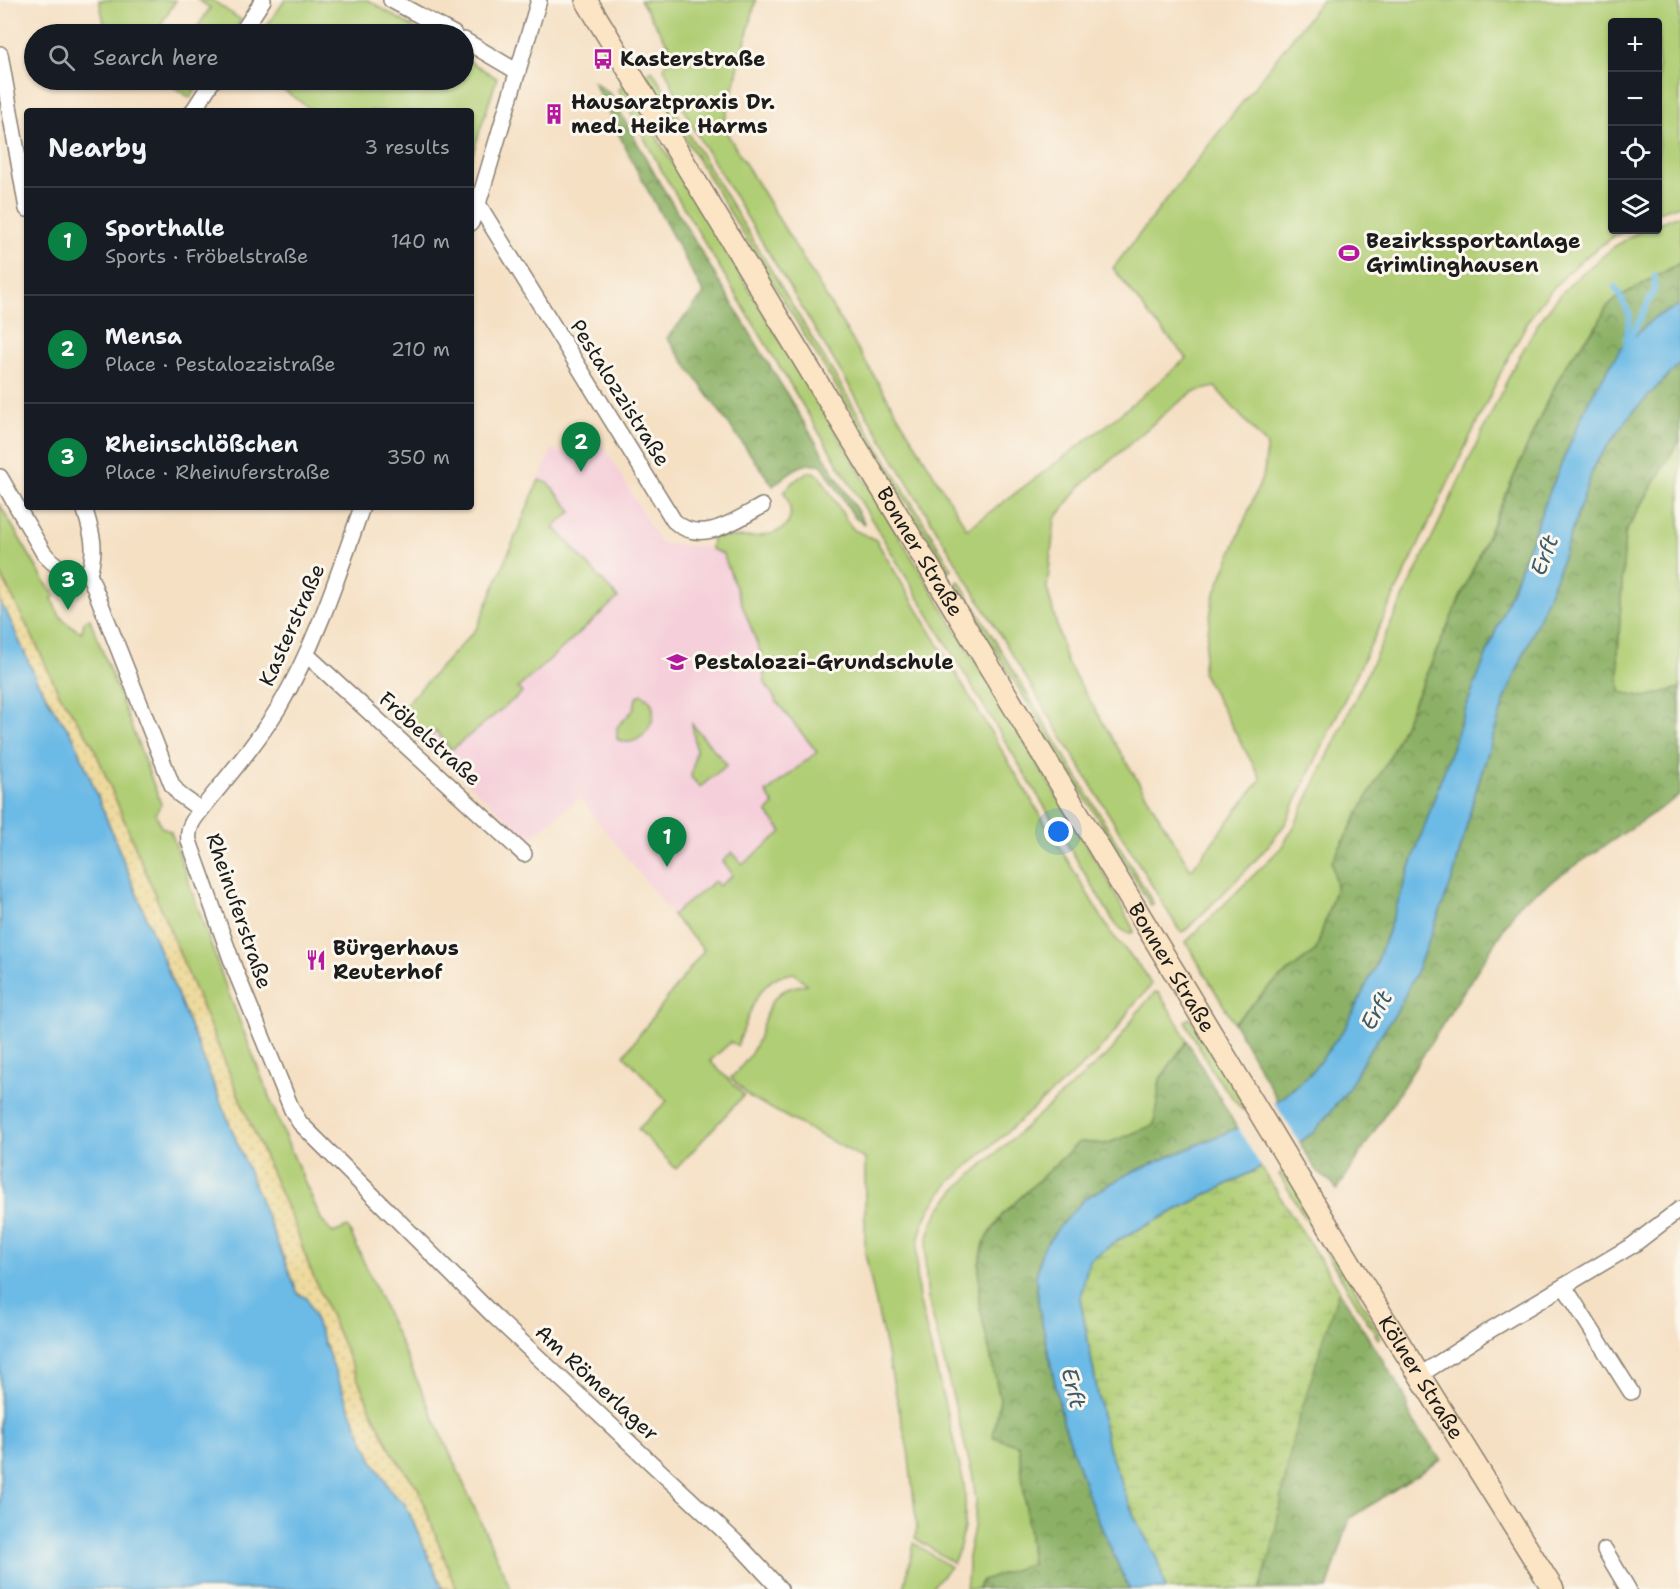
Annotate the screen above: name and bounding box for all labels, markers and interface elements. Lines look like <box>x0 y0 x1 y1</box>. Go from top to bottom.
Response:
map controls <box>1608 18 1662 234</box>
button: + <box>1608 18 1662 72</box>
search box <box>24 24 474 90</box>
icon: search <box>45 41 78 74</box>
text: Search here <box>93 43 219 72</box>
place label: Kasterstraße <box>620 45 766 73</box>
bus stop icon: Kasterstraße <box>591 47 615 71</box>
button: − <box>1608 72 1662 126</box>
place label: Hausarztpraxis Dr. med. Heike Harms <box>571 88 775 140</box>
building icon: Hausarztpraxis Dr. med. Heike Harms <box>542 102 566 126</box>
button: locate <box>1608 126 1662 180</box>
text: Nearby <box>48 130 147 165</box>
text: 3 results <box>364 134 450 160</box>
button: layers <box>1608 180 1662 234</box>
text: Sporthalle <box>105 214 225 243</box>
place label: Bezirkssportanlage Grimlinghausen <box>1366 227 1580 279</box>
text: 1 <box>63 228 72 254</box>
text: 140 m <box>391 228 450 254</box>
sports icon: Bezirkssportanlage Grimlinghausen <box>1337 241 1361 265</box>
text: Sports · Fröbelstraße <box>105 243 308 269</box>
street label: Pestalozzistraße <box>563 314 677 472</box>
text: Mensa <box>105 322 182 351</box>
text: 2 <box>61 336 75 362</box>
text: 210 m <box>391 336 450 362</box>
text: Place · Pestalozzistraße <box>105 351 336 377</box>
pin: 2 <box>562 422 600 472</box>
text: Rheinschlößchen <box>105 430 298 459</box>
text: 3 <box>61 444 75 470</box>
text: 350 m <box>386 444 450 470</box>
text: Place · Rheinuferstraße <box>105 459 330 485</box>
street label: Bonner Straße <box>870 482 970 622</box>
water label: Erft <box>1524 530 1565 580</box>
street label: Kasterstraße <box>253 559 331 691</box>
pin: 3 <box>48 560 88 610</box>
place label: Pestalozzi-Grundschule <box>694 648 954 676</box>
school or university icon: Pestalozzi-Grundschule <box>665 650 689 674</box>
street label: Fröbelstraße <box>373 685 487 793</box>
your location <box>1044 817 1073 846</box>
pin: 1 <box>648 818 686 867</box>
street label: Rheinuferstraße <box>199 829 279 993</box>
street label: Bonner Straße <box>1122 898 1222 1038</box>
place label: Bürgerhaus Reuterhof <box>333 934 459 986</box>
restaurant icon: Bürgerhaus Reuterhof <box>304 948 328 972</box>
water label: Erft <box>1354 985 1399 1035</box>
street label: Kölner Straße <box>1372 1311 1470 1445</box>
street label: Am Römerlager <box>529 1318 665 1448</box>
water label: Erft <box>1054 1365 1093 1412</box>

